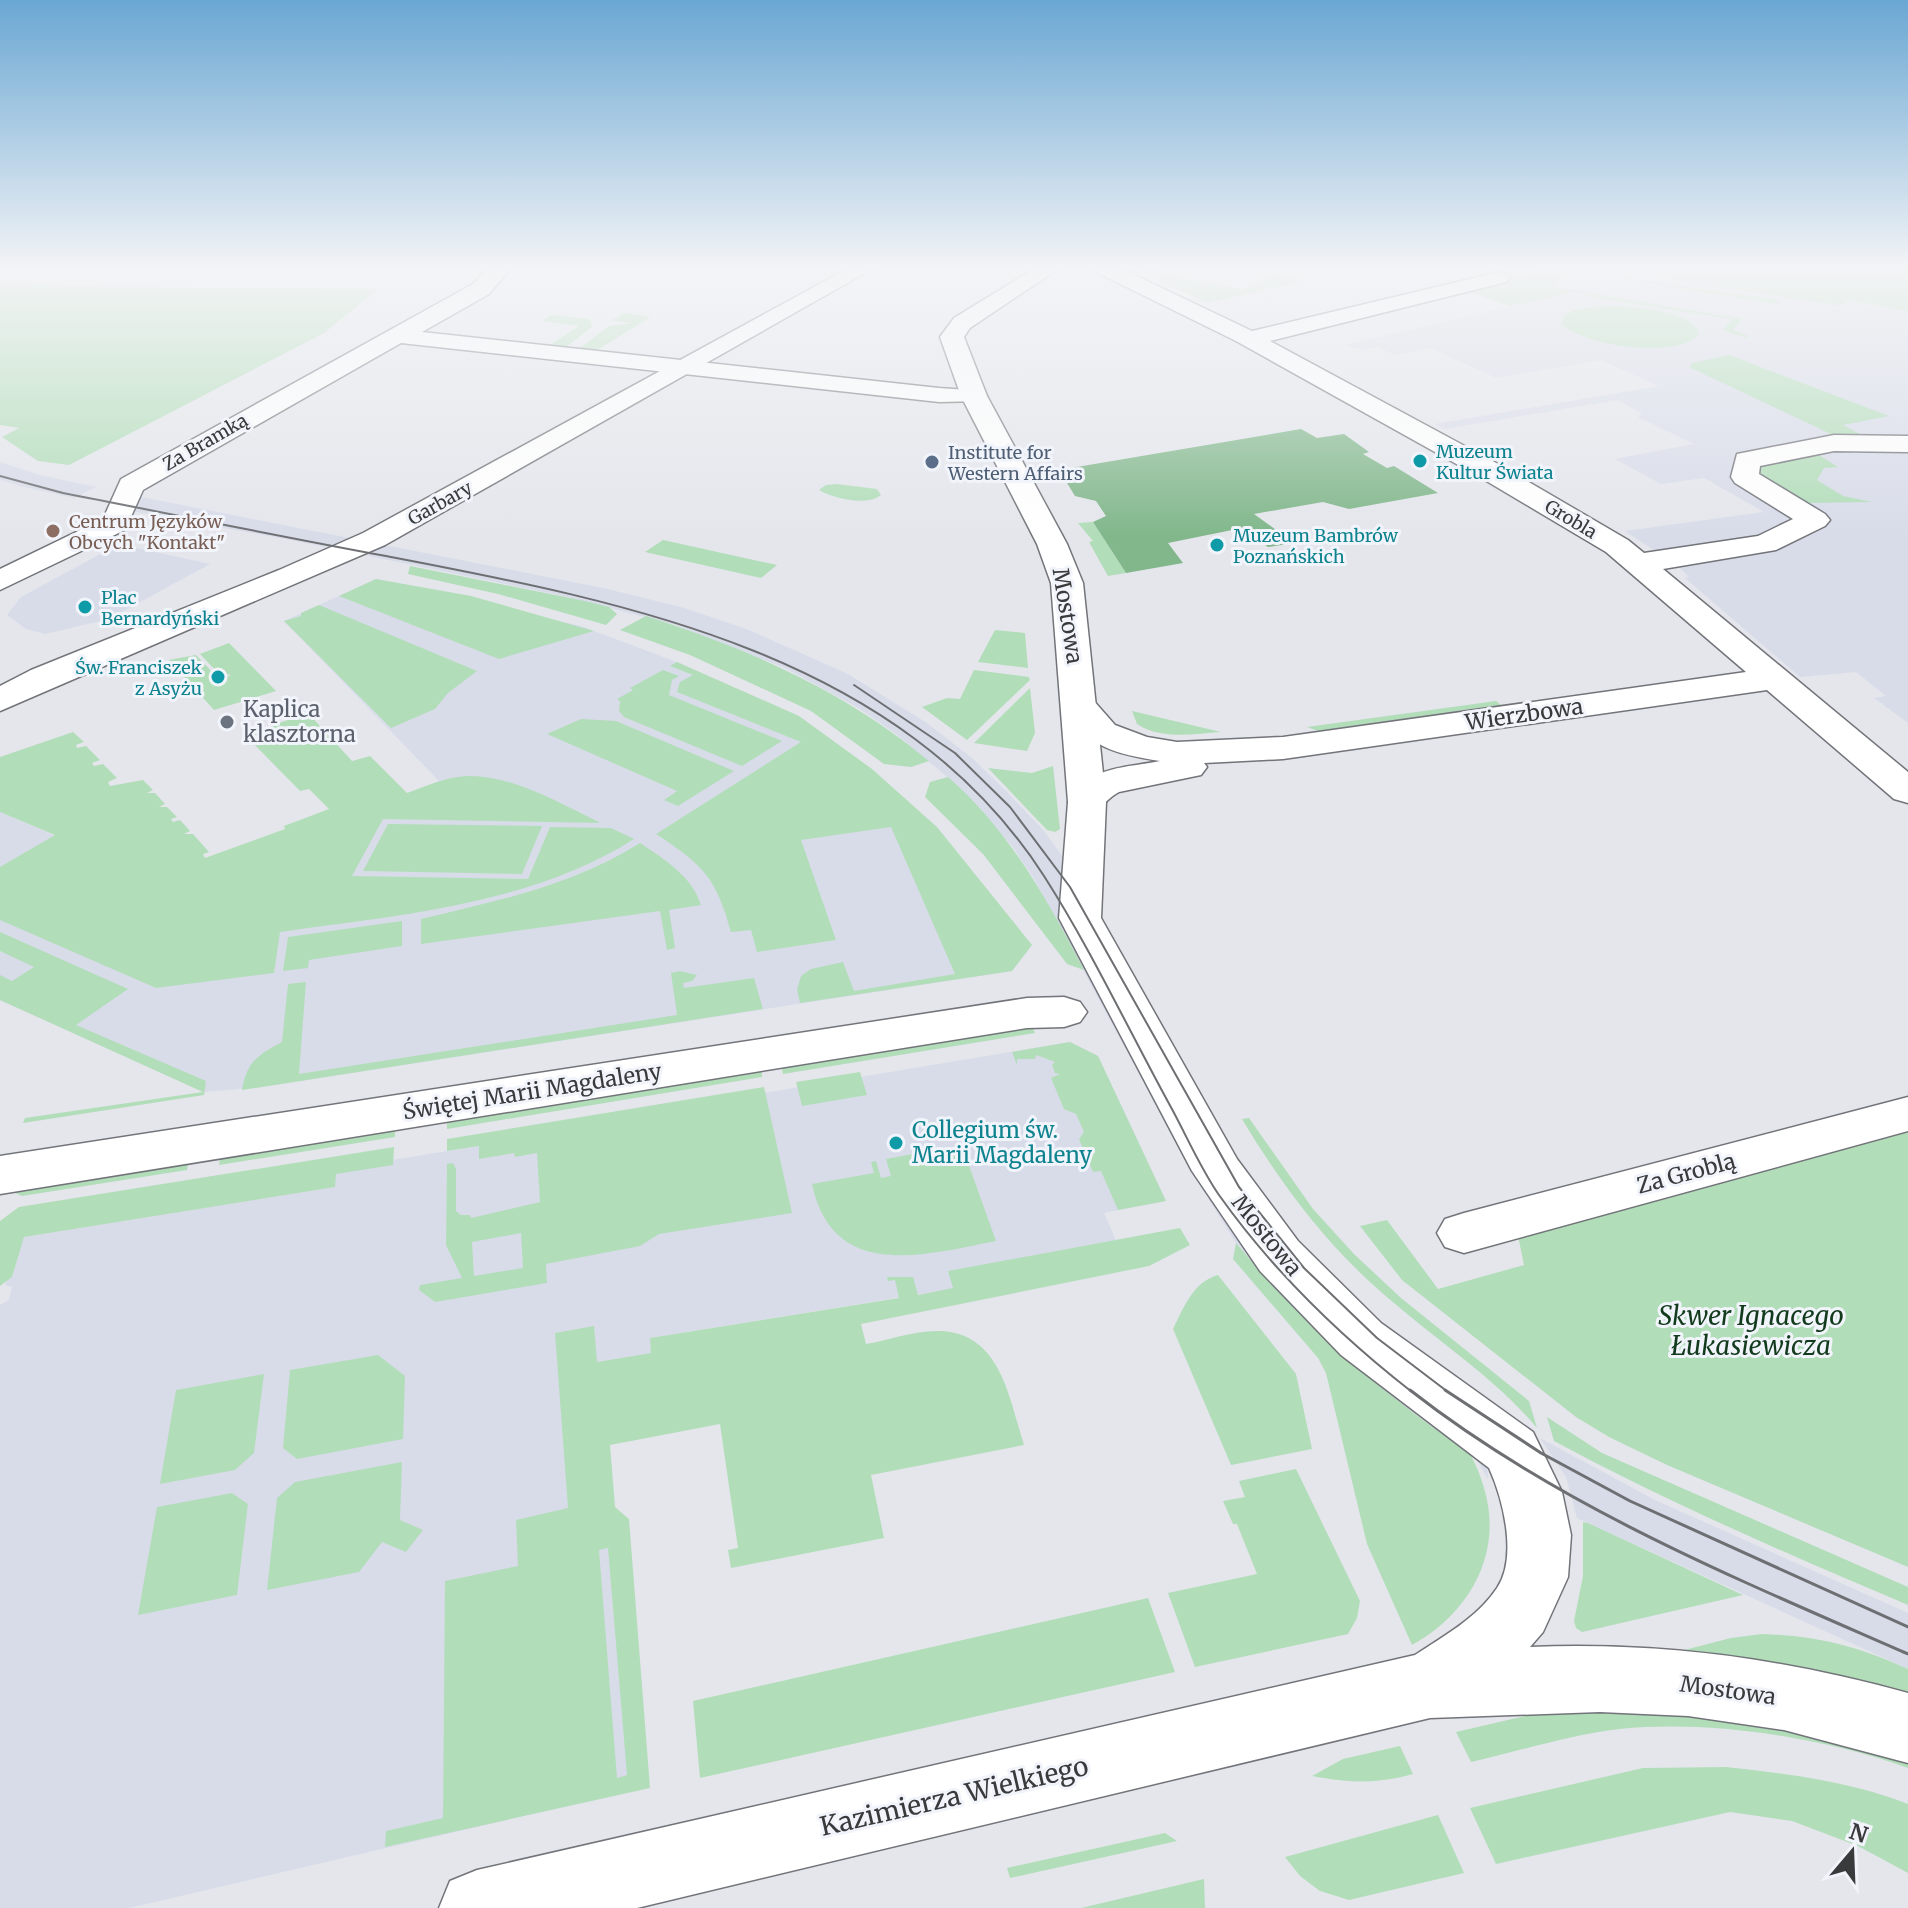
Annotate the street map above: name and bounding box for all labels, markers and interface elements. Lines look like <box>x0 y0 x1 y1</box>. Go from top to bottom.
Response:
street label: Za Bramką <box>158 408 252 476</box>
place label: Muzeum Kultur Świata <box>1436 440 1554 484</box>
place label: Institute for Western Affairs <box>947 441 1083 485</box>
marker: Muzeum Kultur Świata <box>1411 452 1429 470</box>
marker: Institute for Western Affairs <box>923 453 941 471</box>
street label: Garbary <box>404 476 477 530</box>
street label: Grobla <box>1541 495 1602 544</box>
place label: Centrum Języków Obcych "Kontakt" <box>69 510 225 554</box>
marker: Centrum Języków Obcych "Kontakt" <box>44 522 62 540</box>
place label: Muzeum Bambrów Poznańskich <box>1233 524 1399 568</box>
marker: Muzeum Bambrów Poznańskich <box>1208 536 1226 554</box>
street label: Mostowa <box>1047 566 1089 666</box>
place label: Plac Bernardyński <box>101 586 220 630</box>
marker: Plac Bernardyński <box>76 598 94 616</box>
place label: Św. Franciszek z Asyżu <box>75 656 203 700</box>
marker: Św. Franciszek z Asyżu <box>209 668 227 686</box>
street label: Wierzbowa <box>1462 692 1585 736</box>
place label: Kaplica klasztorna <box>243 695 356 748</box>
marker: Kaplica klasztorna <box>218 713 236 731</box>
street label: Świętej Marii Magdaleny <box>400 1056 664 1125</box>
place label: Collegium św. Marii Magdaleny <box>912 1116 1092 1169</box>
marker: Collegium św. Marii Magdaleny <box>887 1134 905 1152</box>
street label: Za Groblą <box>1634 1146 1739 1200</box>
street label: Mostowa <box>1226 1189 1308 1281</box>
park label: Skwer Ignacego Łukasiewicza <box>1658 1299 1844 1362</box>
street label: Mostowa <box>1678 1669 1778 1711</box>
street label: Kazimierza Wielkiego <box>817 1749 1091 1843</box>
north arrow <box>1812 1812 1892 1892</box>
text: N <box>1846 1817 1872 1849</box>

